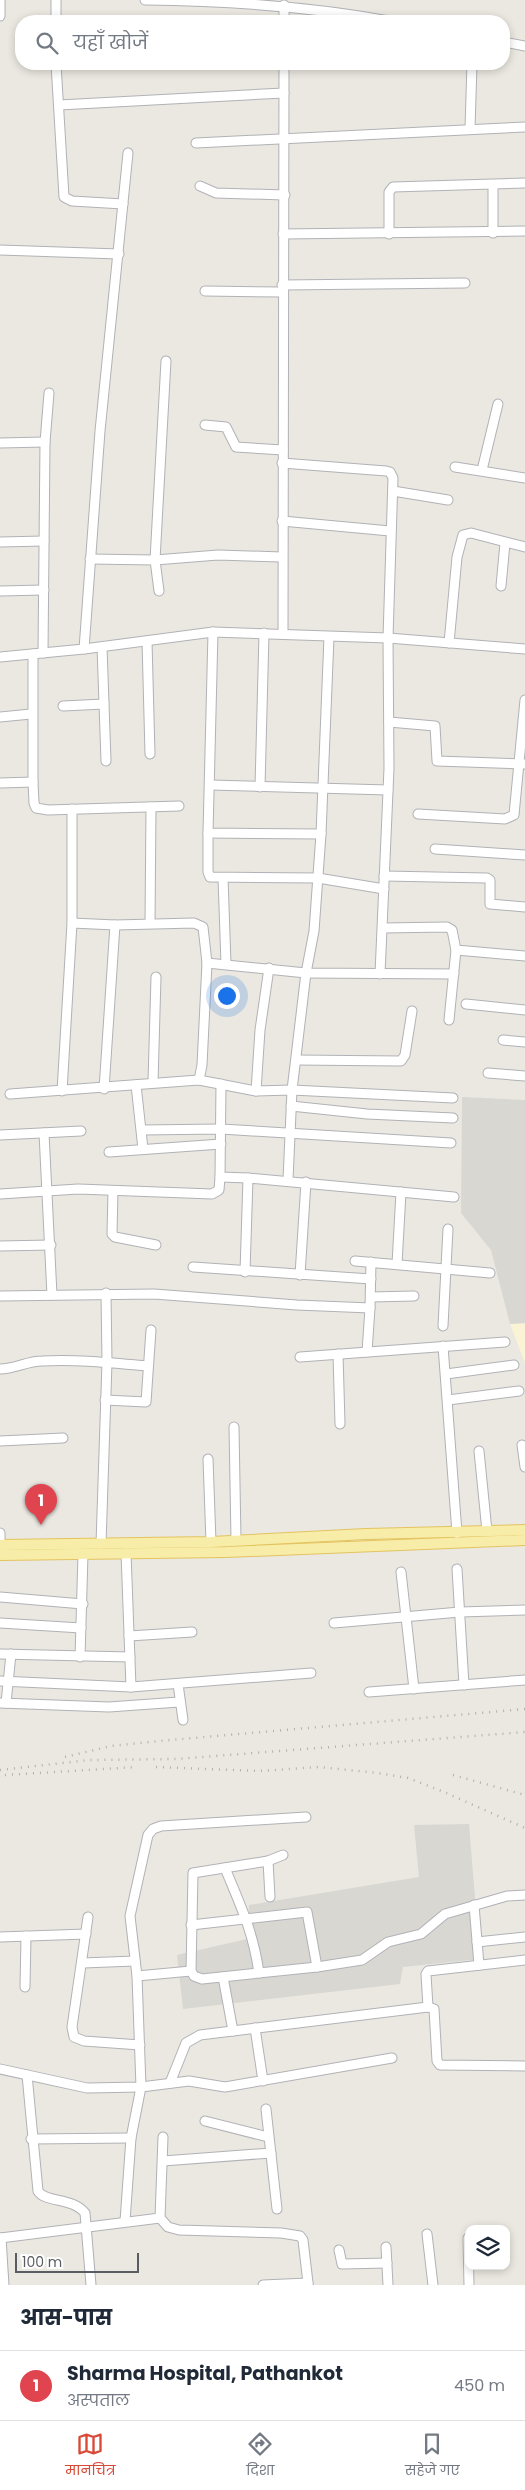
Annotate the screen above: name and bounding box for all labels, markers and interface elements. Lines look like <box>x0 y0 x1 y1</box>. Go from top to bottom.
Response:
search box <box>15 15 510 70</box>
icon: search <box>33 29 61 57</box>
text: यहाँ खोजें <box>73 29 148 56</box>
your location <box>214 983 240 1009</box>
pin: 1 <box>25 1484 57 1525</box>
map controls <box>465 2225 510 2270</box>
button: layers <box>465 2225 510 2270</box>
scale bar <box>15 2250 139 2273</box>
text: 100 m <box>22 2252 62 2272</box>
text: आस-पास <box>20 2303 112 2332</box>
text: Sharma Hospital, Pathankot <box>67 2360 343 2387</box>
text: 1 <box>33 2374 39 2397</box>
text: 450 m <box>454 2374 505 2397</box>
text: अस्पताल <box>67 2389 129 2412</box>
tab: मानचित्र <box>65 2430 116 2481</box>
tab: दिशा <box>246 2430 274 2481</box>
tab: सहेजे गए <box>405 2430 460 2481</box>

